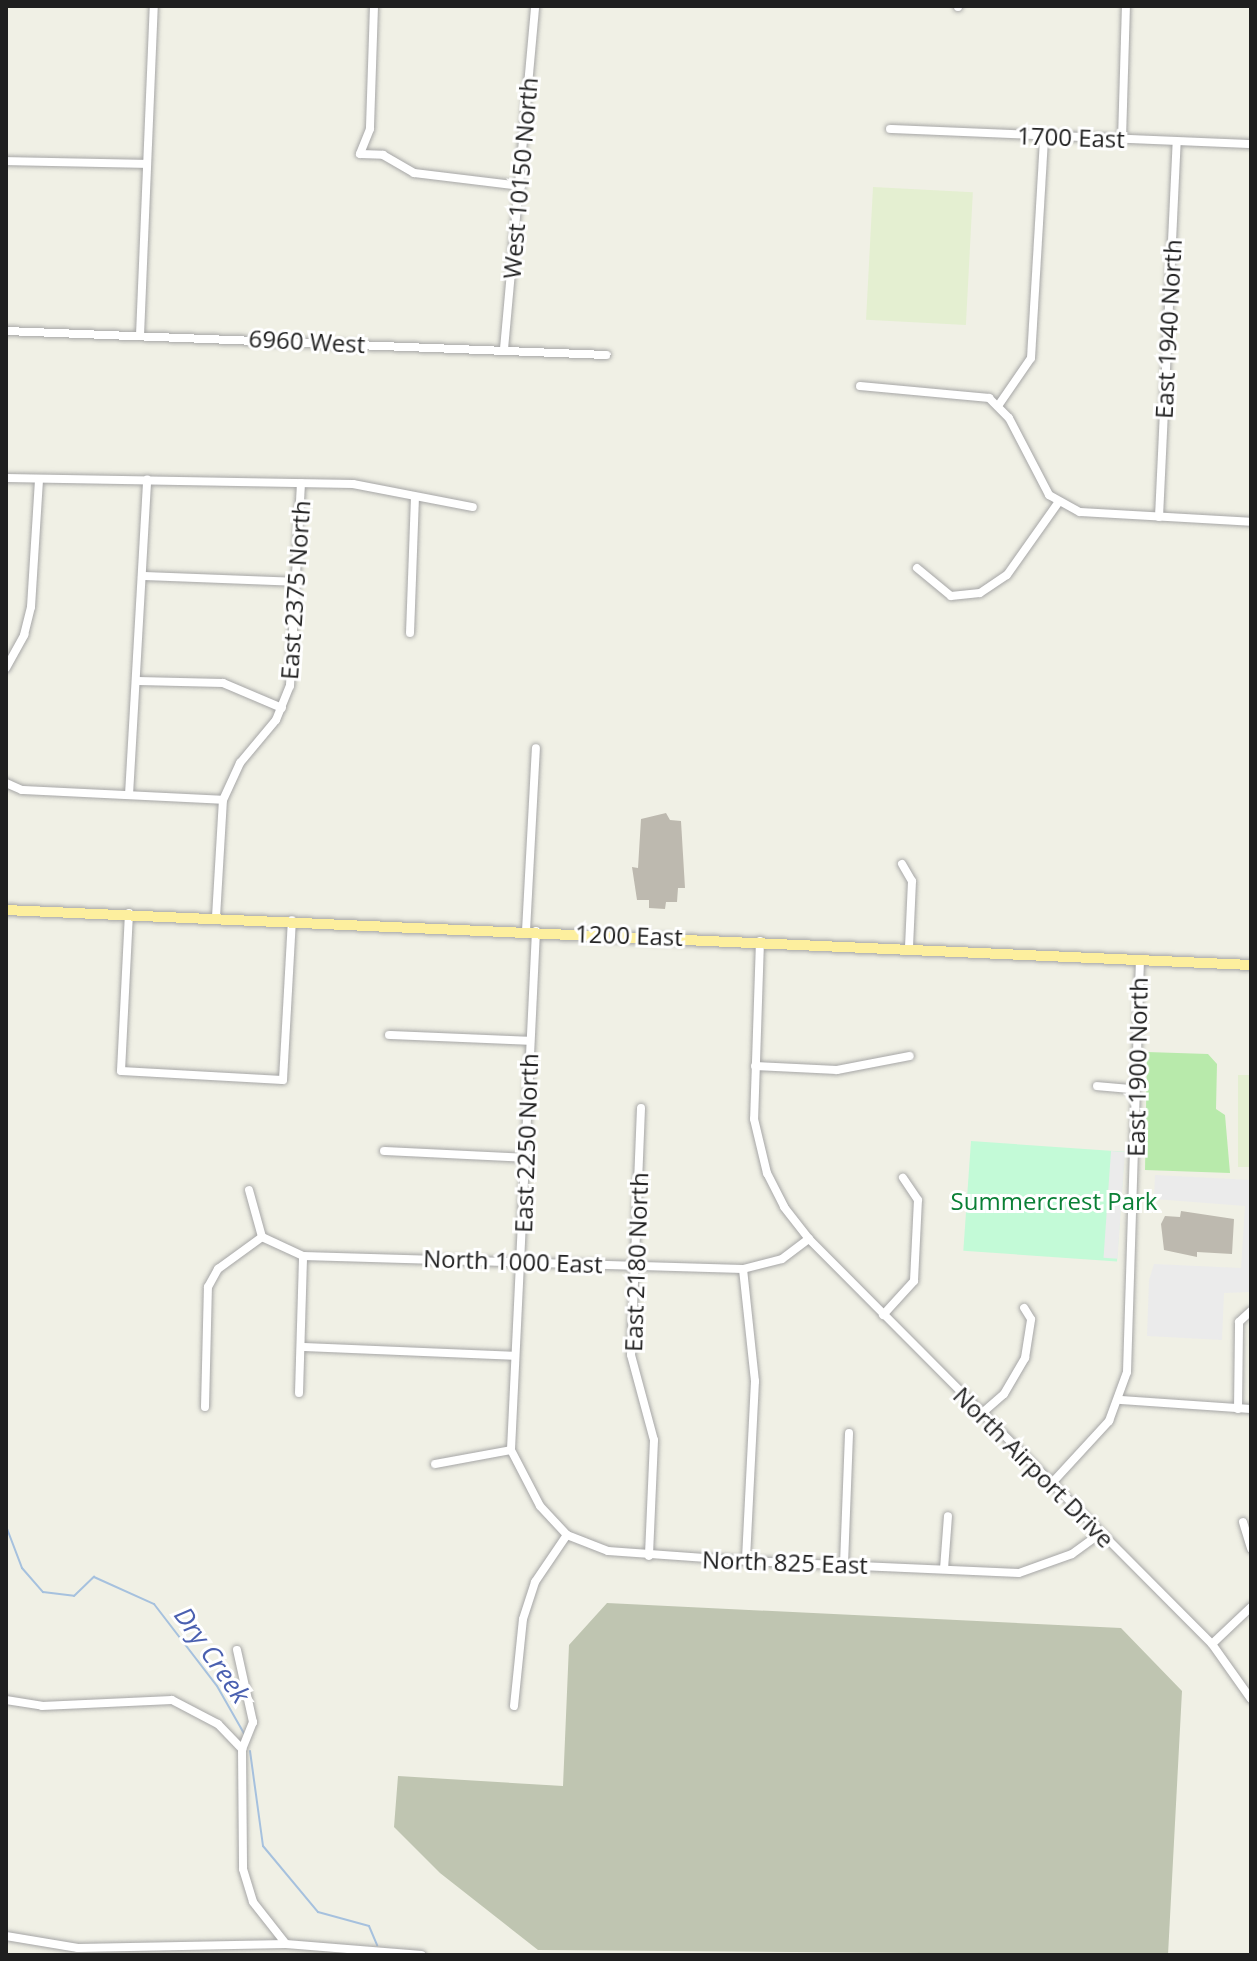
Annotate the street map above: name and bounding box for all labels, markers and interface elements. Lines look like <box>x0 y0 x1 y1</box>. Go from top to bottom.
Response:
street label: West 10150 North <box>497 76 543 280</box>
street label: 1700 East <box>1017 121 1125 153</box>
street label: East 1940 North <box>1149 239 1187 419</box>
street label: 6960 West <box>248 324 366 358</box>
street label: East 2375 North <box>274 499 316 681</box>
street label: 1200 East <box>575 919 683 951</box>
street label: East 1900 North <box>1121 977 1153 1157</box>
street label: East 2250 North <box>508 1053 544 1233</box>
street label: East 2180 North <box>618 1172 654 1352</box>
park label: Summercrest Park <box>951 1187 1157 1215</box>
street label: North 1000 East <box>423 1243 603 1279</box>
street label: North Airport Drive <box>948 1381 1120 1553</box>
street label: North 825 East <box>702 1545 868 1579</box>
water label: Dry Creek <box>168 1601 256 1709</box>

